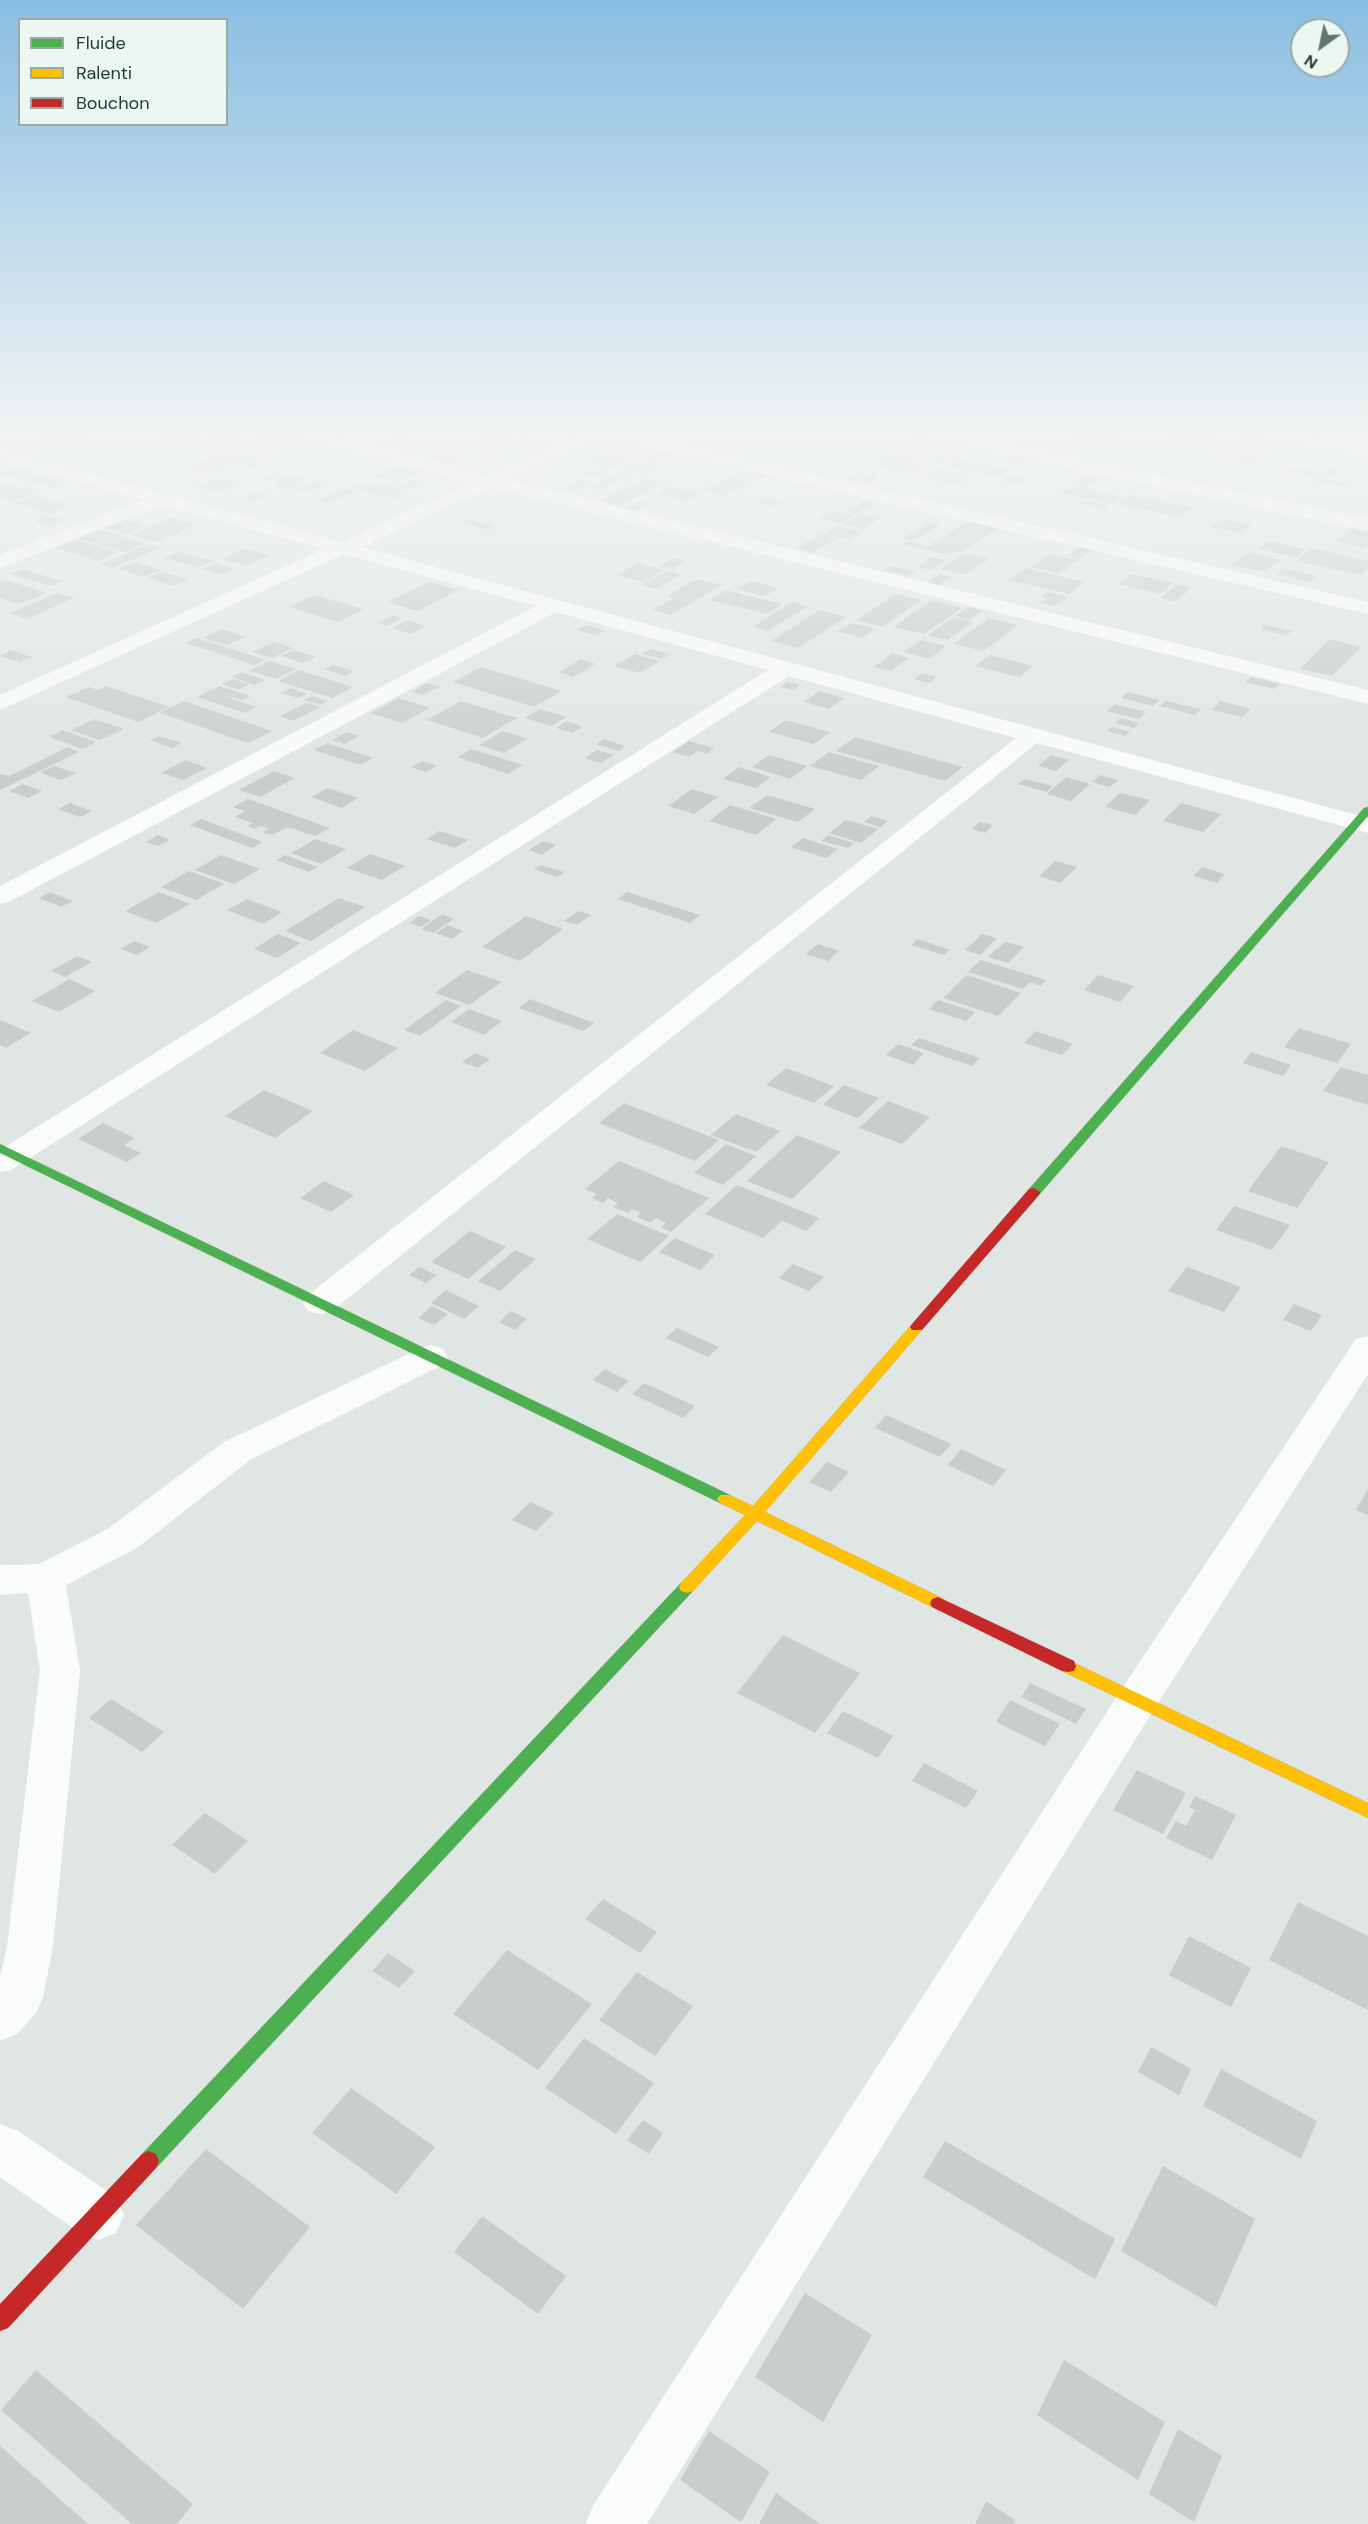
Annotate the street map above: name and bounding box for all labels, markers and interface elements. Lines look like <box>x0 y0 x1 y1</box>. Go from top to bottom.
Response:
legend <box>18 18 228 126</box>
north arrow <box>1290 18 1350 78</box>
text: Fluide <box>76 31 126 55</box>
text: N <box>1300 50 1322 74</box>
text: Ralenti <box>76 61 132 85</box>
text: Bouchon <box>76 91 150 115</box>

